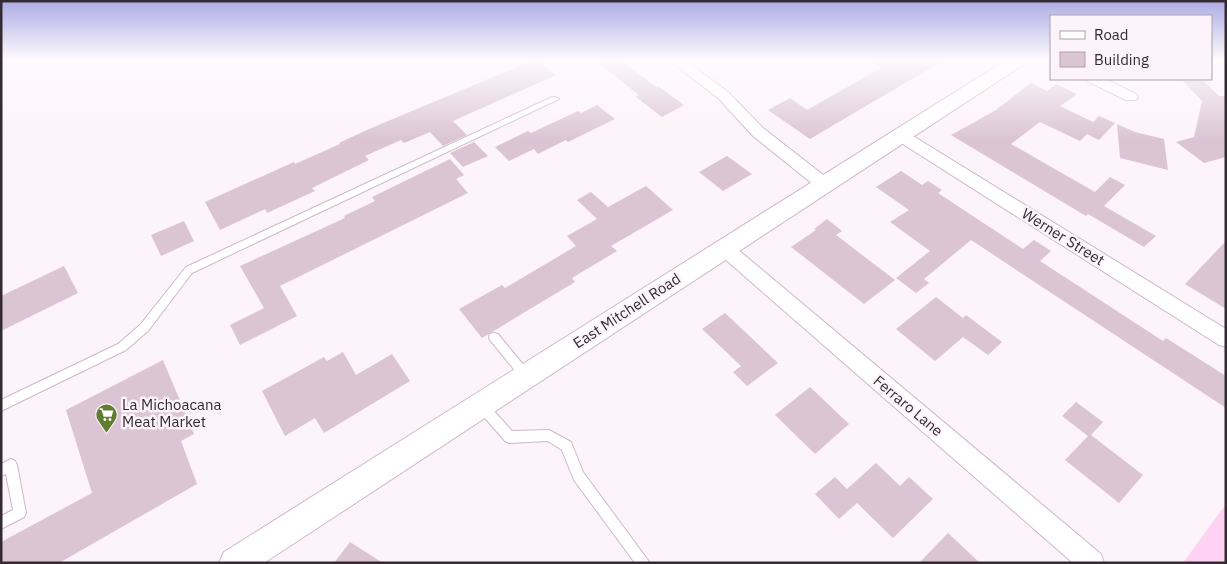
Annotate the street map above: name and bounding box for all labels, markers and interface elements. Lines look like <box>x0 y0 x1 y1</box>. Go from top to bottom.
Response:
legend <box>1050 15 1212 80</box>
text: Road <box>1094 25 1129 44</box>
text: Building <box>1094 50 1149 69</box>
street label: Werner Street <box>1018 204 1108 269</box>
street label: East Mitchell Road <box>569 269 684 352</box>
street label: Ferraro Lane <box>870 371 947 440</box>
place label: La Michoacana Meat Market <box>122 395 222 431</box>
supermarket icon: La Michoacana Meat Market <box>94 402 118 433</box>

